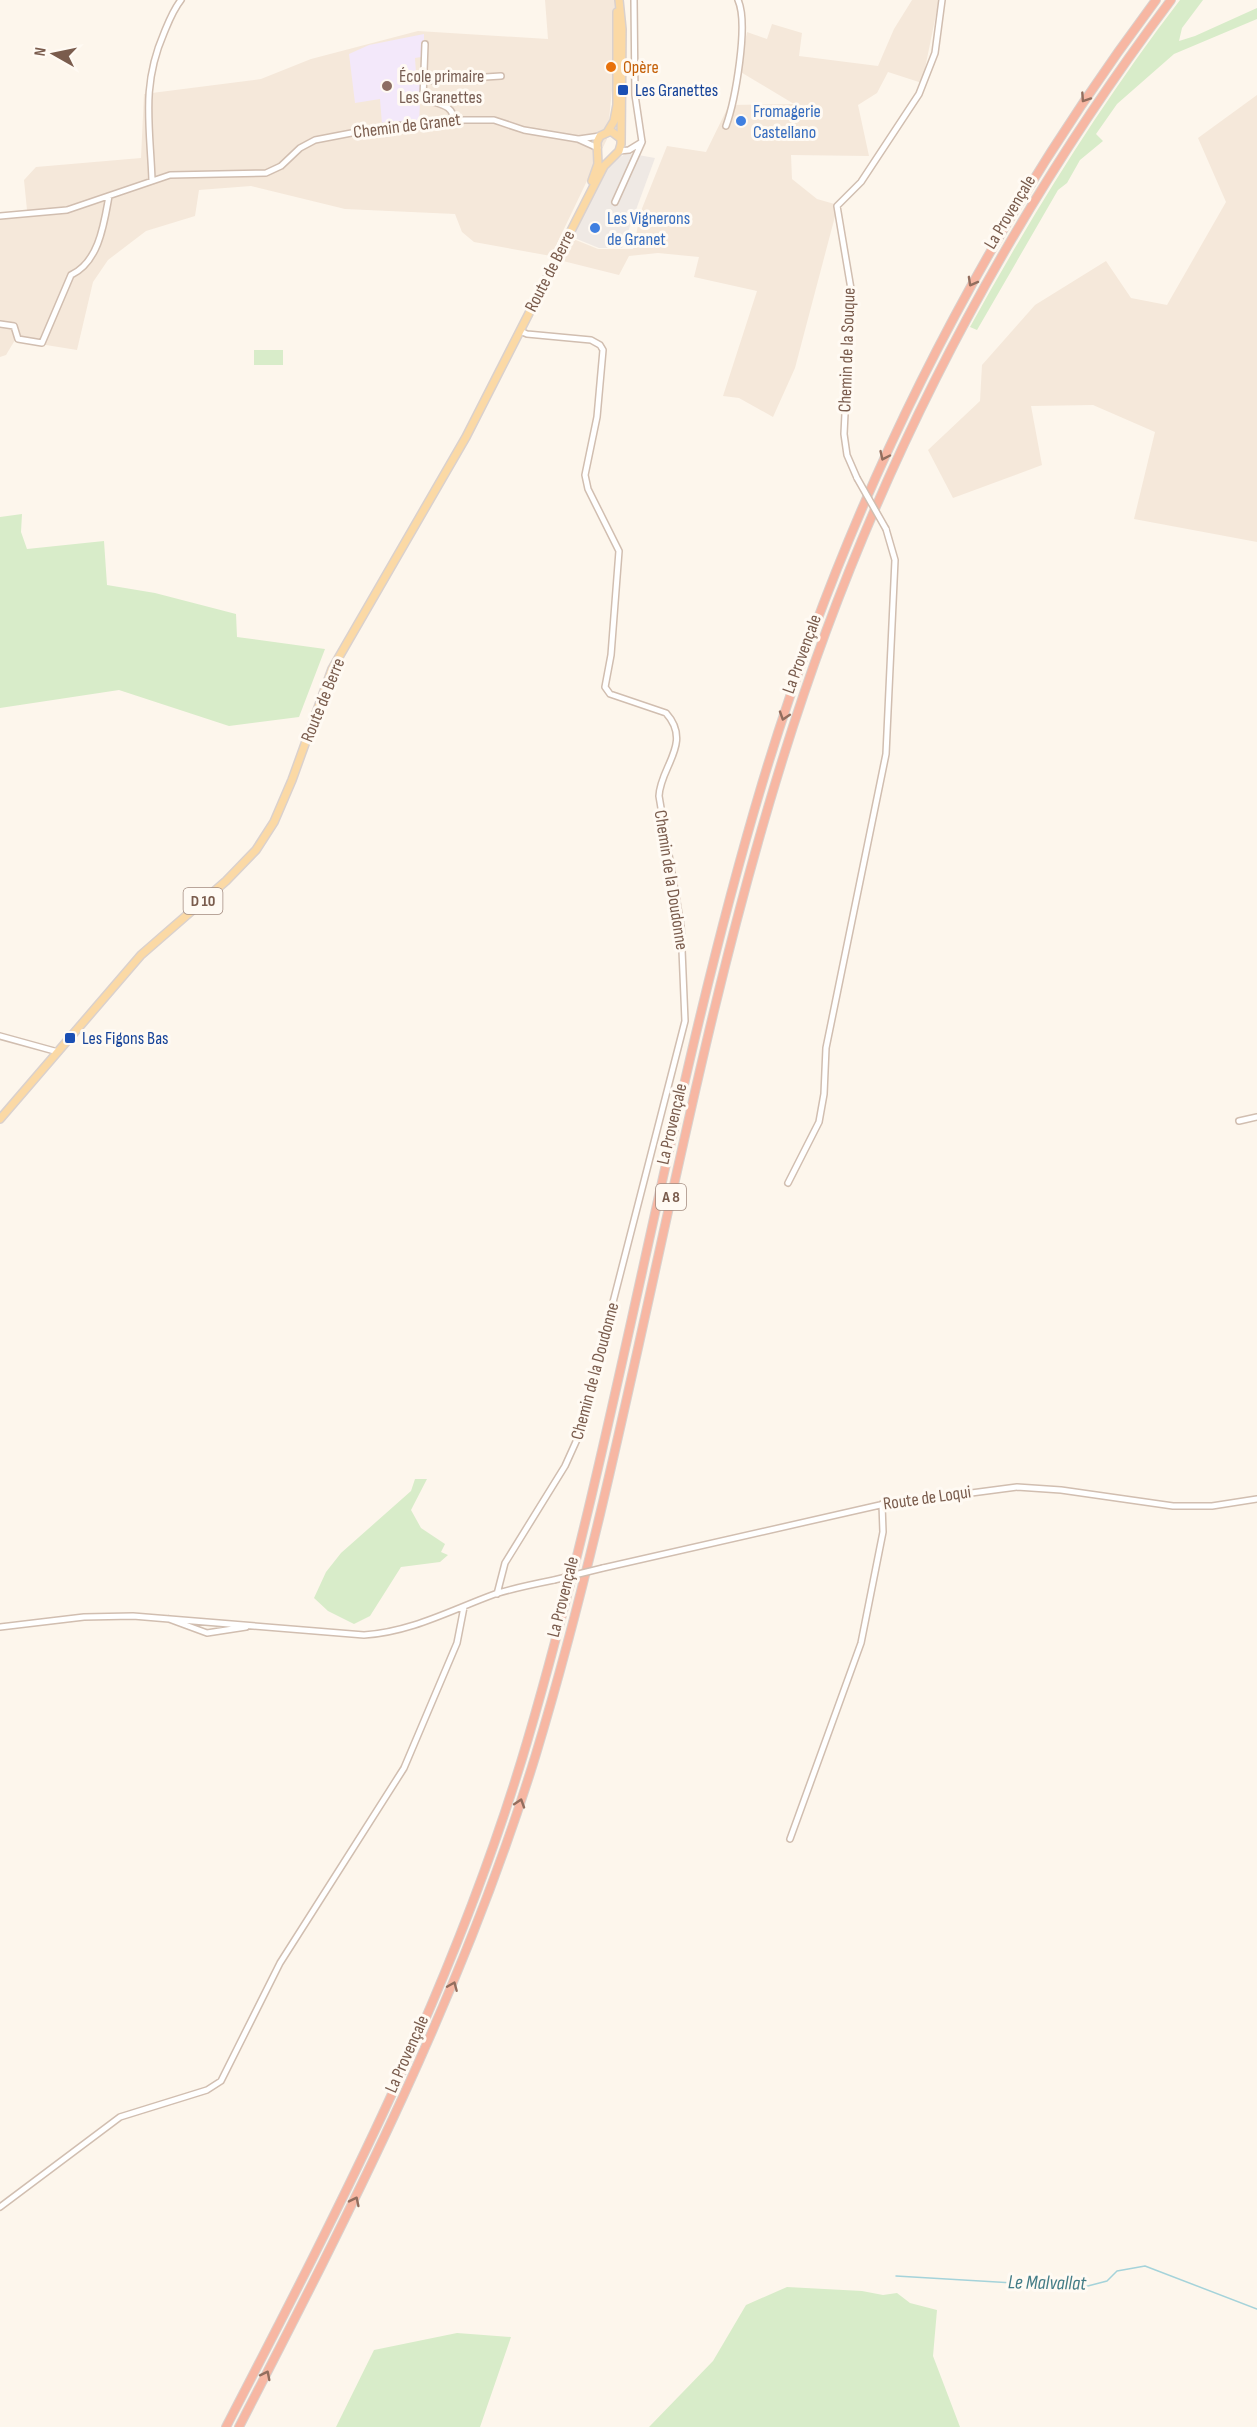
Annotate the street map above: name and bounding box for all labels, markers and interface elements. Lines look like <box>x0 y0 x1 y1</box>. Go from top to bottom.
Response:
north arrow <box>24 24 84 84</box>
text: N <box>31 46 51 58</box>
place label: Opère <box>623 57 659 78</box>
marker: Opère <box>604 60 618 74</box>
place label: École primaire Les Granettes <box>399 66 484 108</box>
marker: École primaire Les Granettes <box>380 79 394 93</box>
place label: Les Granettes <box>635 80 718 101</box>
marker: Les Granettes <box>616 83 630 97</box>
one-way arrow <box>1081 92 1092 103</box>
place label: Fromagerie Castellano <box>753 101 821 143</box>
street label: Chemin de Granet <box>352 109 462 143</box>
marker: Fromagerie Castellano <box>734 114 748 128</box>
street label: La Provençale <box>980 171 1040 253</box>
place label: Les Vignerons de Granet <box>607 208 690 250</box>
marker: Les Vignerons de Granet <box>588 221 602 235</box>
street label: Route de Berre <box>521 227 579 315</box>
one-way arrow <box>968 276 979 287</box>
street label: Chemin de la Souque <box>834 287 860 413</box>
one-way arrow <box>880 450 892 461</box>
street label: La Provençale <box>778 612 826 696</box>
street label: Route de Berre <box>297 655 349 745</box>
one-way arrow <box>778 710 791 721</box>
street label: Chemin de la Doudonne <box>650 809 692 951</box>
road number: D 10 <box>184 888 222 914</box>
place label: Les Figons Bas <box>82 1028 169 1049</box>
marker: Les Figons Bas <box>63 1031 77 1045</box>
street label: La Provençale <box>652 1081 692 1167</box>
road number: A 8 <box>656 1184 686 1210</box>
street label: Chemin de la Doudonne <box>567 1300 623 1442</box>
street label: Route de Loqui <box>882 1481 972 1515</box>
street label: La Provençale <box>543 1554 583 1640</box>
one-way arrow <box>513 1798 526 1809</box>
one-way arrow <box>446 1981 458 1992</box>
street label: La Provençale <box>381 2012 433 2096</box>
one-way arrow <box>347 2197 359 2208</box>
water label: Le Malvallat <box>1008 2270 1087 2296</box>
one-way arrow <box>259 2371 270 2381</box>

